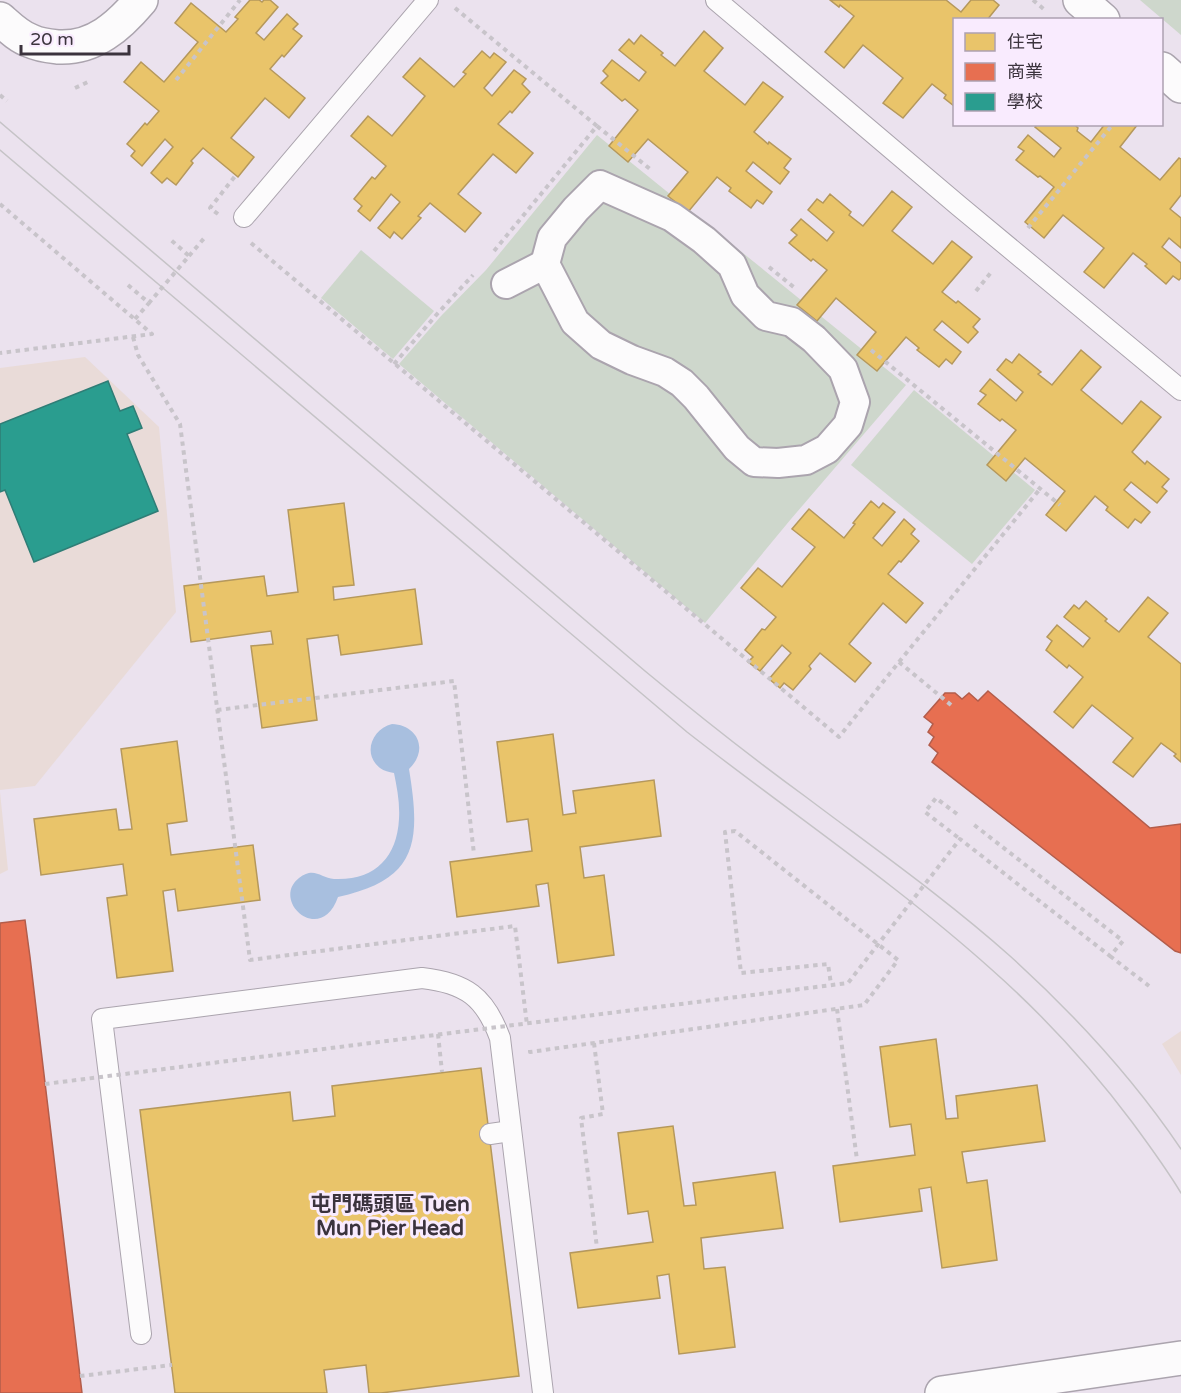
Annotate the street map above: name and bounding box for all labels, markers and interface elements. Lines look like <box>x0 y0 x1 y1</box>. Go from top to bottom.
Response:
scale bar <box>21 18 129 56</box>
legend <box>953 18 1163 126</box>
text: 20 m <box>30 28 74 50</box>
text: 住宅 <box>1007 31 1043 53</box>
text: 商業 <box>1007 61 1043 83</box>
text: 學校 <box>1007 91 1043 113</box>
district label: 屯門碼頭區 Tuen Mun Pier Head <box>310 1192 470 1241</box>

